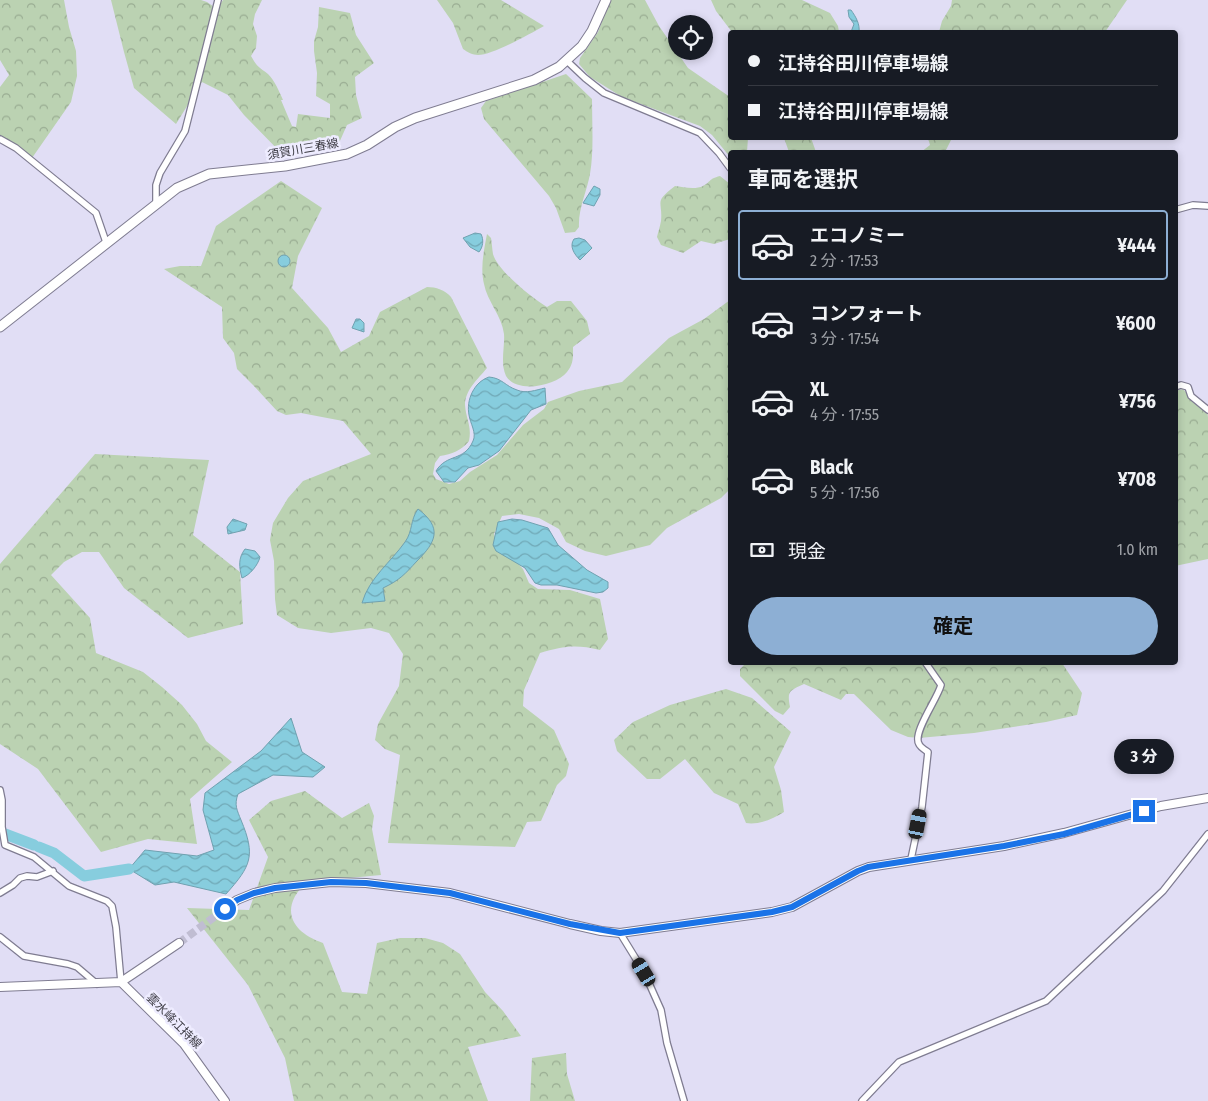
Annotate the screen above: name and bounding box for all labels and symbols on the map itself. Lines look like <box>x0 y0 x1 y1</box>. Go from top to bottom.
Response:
street label: 須賀川三春線 <box>266 136 340 162</box>
callout: 3 分 <box>1114 738 1174 774</box>
route end <box>1133 800 1155 822</box>
car <box>907 808 928 840</box>
route start <box>214 898 236 920</box>
car <box>629 955 658 989</box>
street label: 雲水峰江持線 <box>144 991 204 1051</box>

